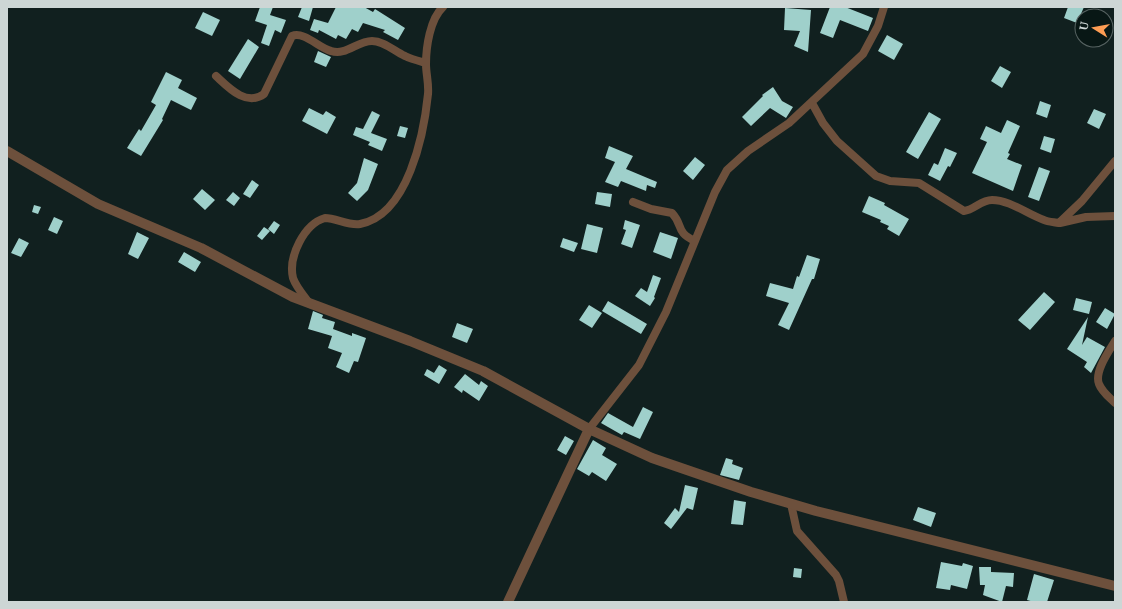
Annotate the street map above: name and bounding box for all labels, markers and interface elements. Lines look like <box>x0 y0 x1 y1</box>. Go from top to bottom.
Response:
north arrow <box>1074 8 1114 48</box>
text: U <box>1077 20 1092 31</box>

